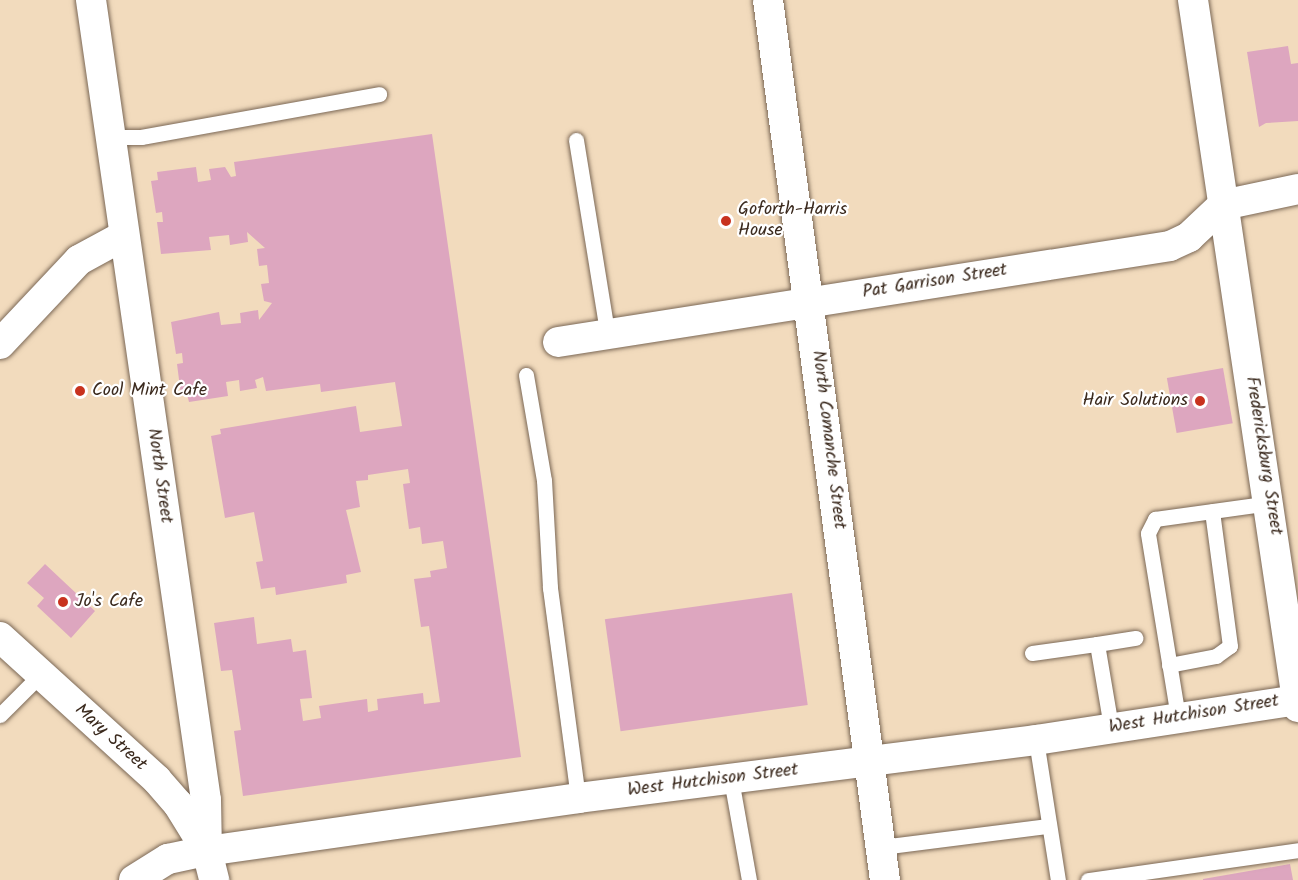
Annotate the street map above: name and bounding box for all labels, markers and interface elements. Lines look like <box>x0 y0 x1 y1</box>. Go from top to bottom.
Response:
place label: Goforth-Harris House <box>738 200 847 242</box>
marker: Goforth-Harris House <box>719 214 733 228</box>
street label: Pat Garrison Street <box>861 260 1009 304</box>
street label: North Comanche Street <box>806 349 850 531</box>
street label: Fredericksburg Street <box>1240 375 1286 537</box>
place label: Cool Mint Cafe <box>92 380 207 402</box>
marker: Cool Mint Cafe <box>73 384 87 398</box>
place label: Hair Solutions <box>1083 390 1188 412</box>
marker: Hair Solutions <box>1193 394 1207 408</box>
street label: North Street <box>142 427 176 525</box>
place label: Jo's Cafe <box>75 591 143 613</box>
marker: Jo's Cafe <box>56 595 70 609</box>
street label: West Hutchison Street <box>1107 691 1281 739</box>
street label: Mary Street <box>69 700 151 776</box>
street label: West Hutchison Street <box>626 760 800 802</box>

